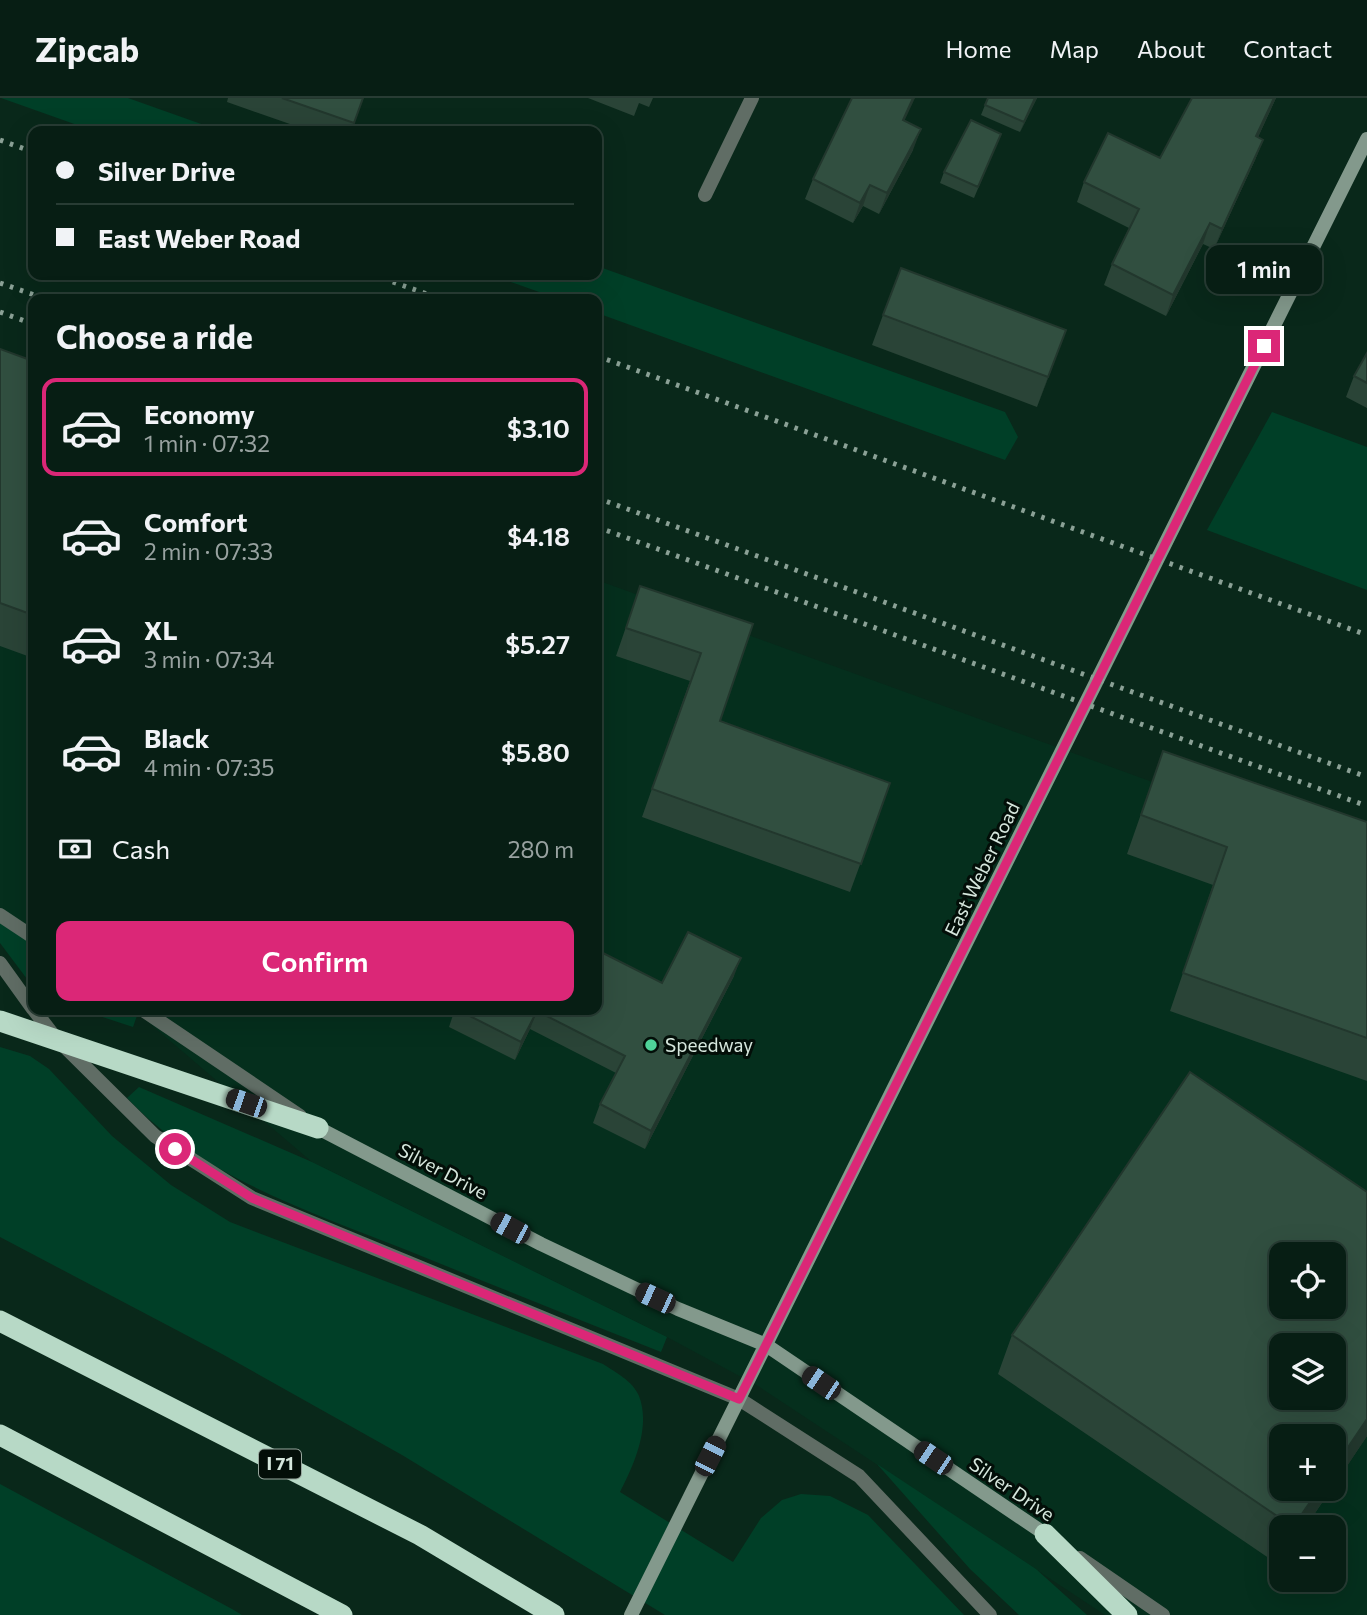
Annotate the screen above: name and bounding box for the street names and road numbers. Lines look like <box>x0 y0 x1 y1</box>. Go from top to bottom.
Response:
street label: East Weber Road <box>939 798 1024 940</box>
street label: Silver Drive <box>395 1138 492 1204</box>
road number: I 71 <box>259 1450 301 1478</box>
street label: Silver Drive <box>965 1452 1059 1525</box>

